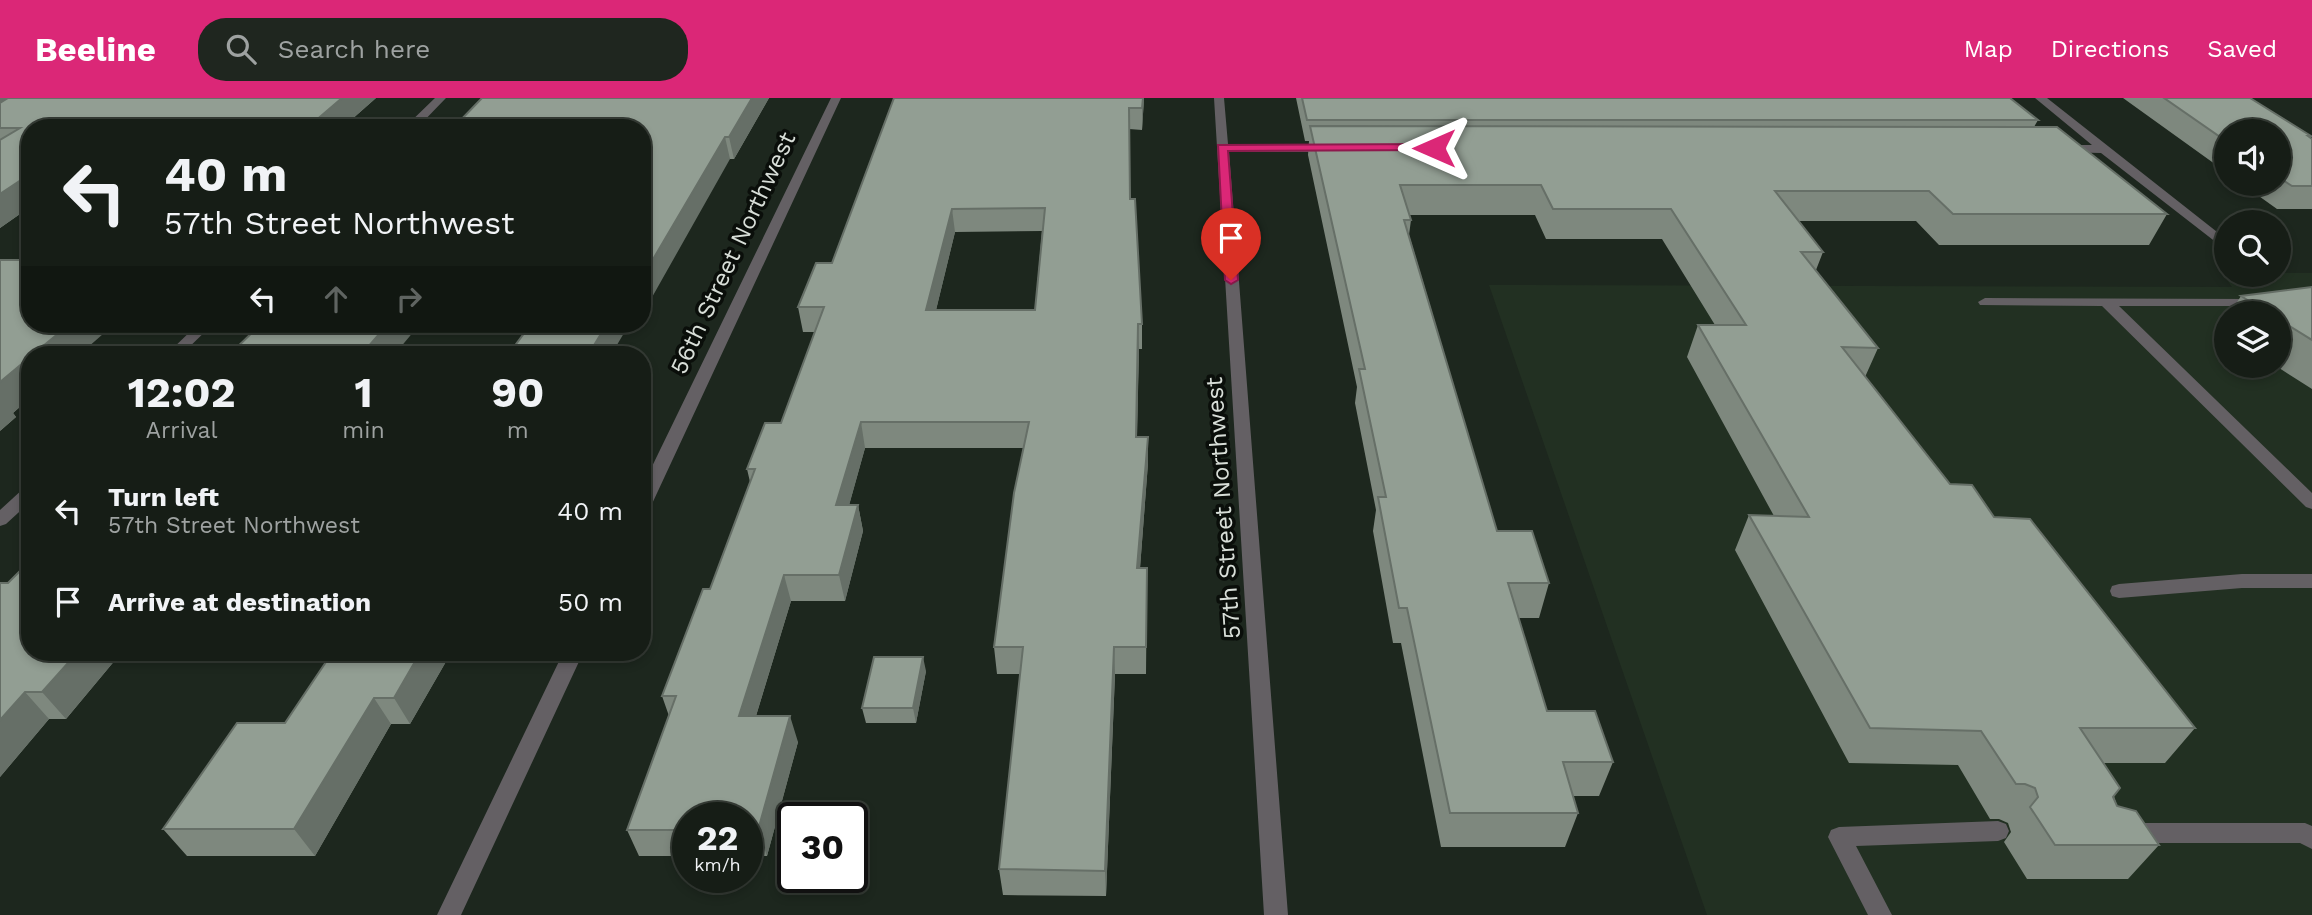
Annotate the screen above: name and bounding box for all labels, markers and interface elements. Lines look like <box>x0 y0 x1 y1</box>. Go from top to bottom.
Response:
search box <box>198 18 688 81</box>
text: Beeline <box>35 30 156 69</box>
icon: search <box>222 30 260 68</box>
text: Search here <box>278 34 430 64</box>
text: Map <box>1964 35 2013 63</box>
text: Directions <box>2051 35 2169 63</box>
text: Saved <box>2207 35 2277 63</box>
position arrow <box>1397 111 1471 185</box>
map controls <box>2214 119 2291 378</box>
button: sound <box>2214 119 2291 196</box>
street label: 56th Street Northwest <box>665 127 801 379</box>
text: 40 m <box>164 145 287 203</box>
icon: left <box>49 147 140 238</box>
text: 57th Street Northwest <box>164 204 514 242</box>
pin <box>1201 208 1261 280</box>
button: search <box>2214 210 2291 287</box>
icon: arrive <box>1212 219 1250 257</box>
icon: left <box>244 280 282 318</box>
icon: ahead <box>317 280 355 318</box>
icon: right <box>390 280 428 318</box>
button: layers <box>2214 301 2291 378</box>
text: 12:02 <box>128 368 236 417</box>
text: 1 <box>354 368 373 417</box>
text: 90 <box>491 368 544 417</box>
street label: 57th Street Northwest <box>1200 376 1246 640</box>
text: Arrival <box>146 417 218 444</box>
text: min <box>342 417 385 444</box>
text: m <box>507 417 529 444</box>
text: Turn left <box>108 482 219 512</box>
icon: left <box>49 492 87 530</box>
text: 40 m <box>557 496 623 526</box>
text: 57th Street Northwest <box>108 512 360 539</box>
icon: arrive <box>49 583 87 621</box>
text: Arrive at destination <box>108 587 371 617</box>
text: 50 m <box>558 587 623 617</box>
speed limit sign: 30 <box>777 802 868 893</box>
text: 22 <box>697 817 738 859</box>
text: km/h <box>694 854 741 875</box>

